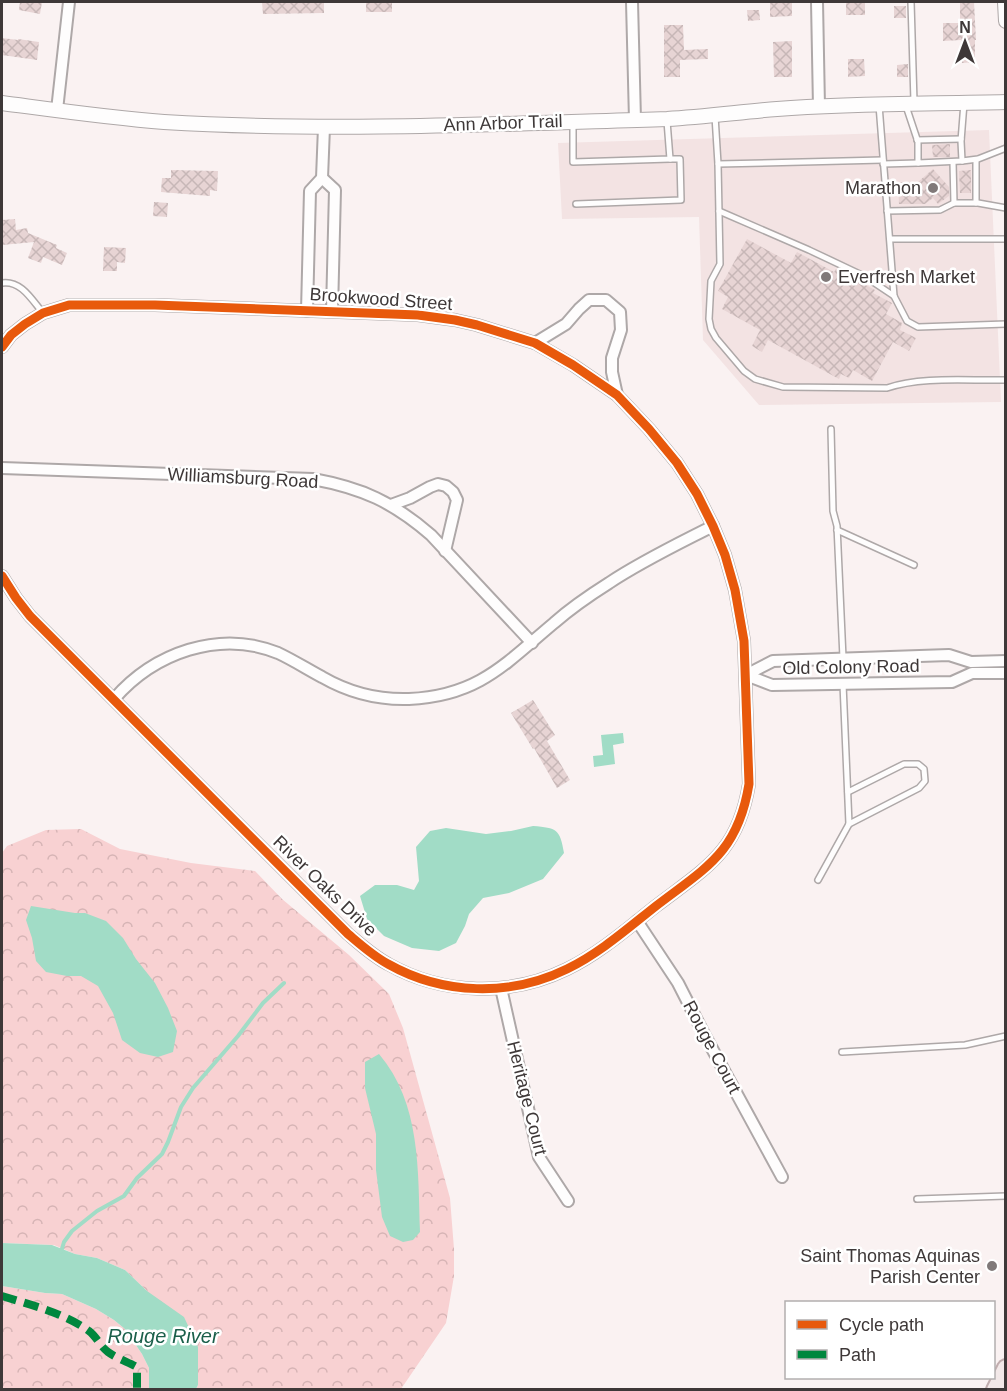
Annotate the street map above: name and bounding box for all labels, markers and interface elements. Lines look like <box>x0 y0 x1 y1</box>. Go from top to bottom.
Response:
north arrow <box>935 12 995 72</box>
text: N <box>959 19 971 36</box>
street label: Ann Arbor Trail <box>443 111 563 135</box>
place label: Marathon <box>845 178 921 198</box>
marker: Marathon <box>926 181 940 195</box>
place label: Everfresh Market <box>838 267 975 287</box>
marker: Everfresh Market <box>819 270 833 284</box>
street label: Brookwood Street <box>309 284 453 314</box>
street label: Williamsburg Road <box>167 464 319 492</box>
street label: Old Colony Road <box>782 656 920 678</box>
street label: River Oaks Drive <box>269 832 381 940</box>
street label: Rouge Court <box>679 997 745 1097</box>
street label: Heritage Court <box>503 1039 551 1157</box>
place label: Saint Thomas Aquinas Parish Center <box>800 1246 980 1287</box>
marker: Saint Thomas Aquinas Parish Center <box>985 1259 999 1273</box>
legend <box>785 1301 995 1379</box>
text: Cycle path <box>839 1315 924 1335</box>
water label: Rouge River <box>107 1325 220 1347</box>
text: Path <box>839 1345 876 1365</box>

